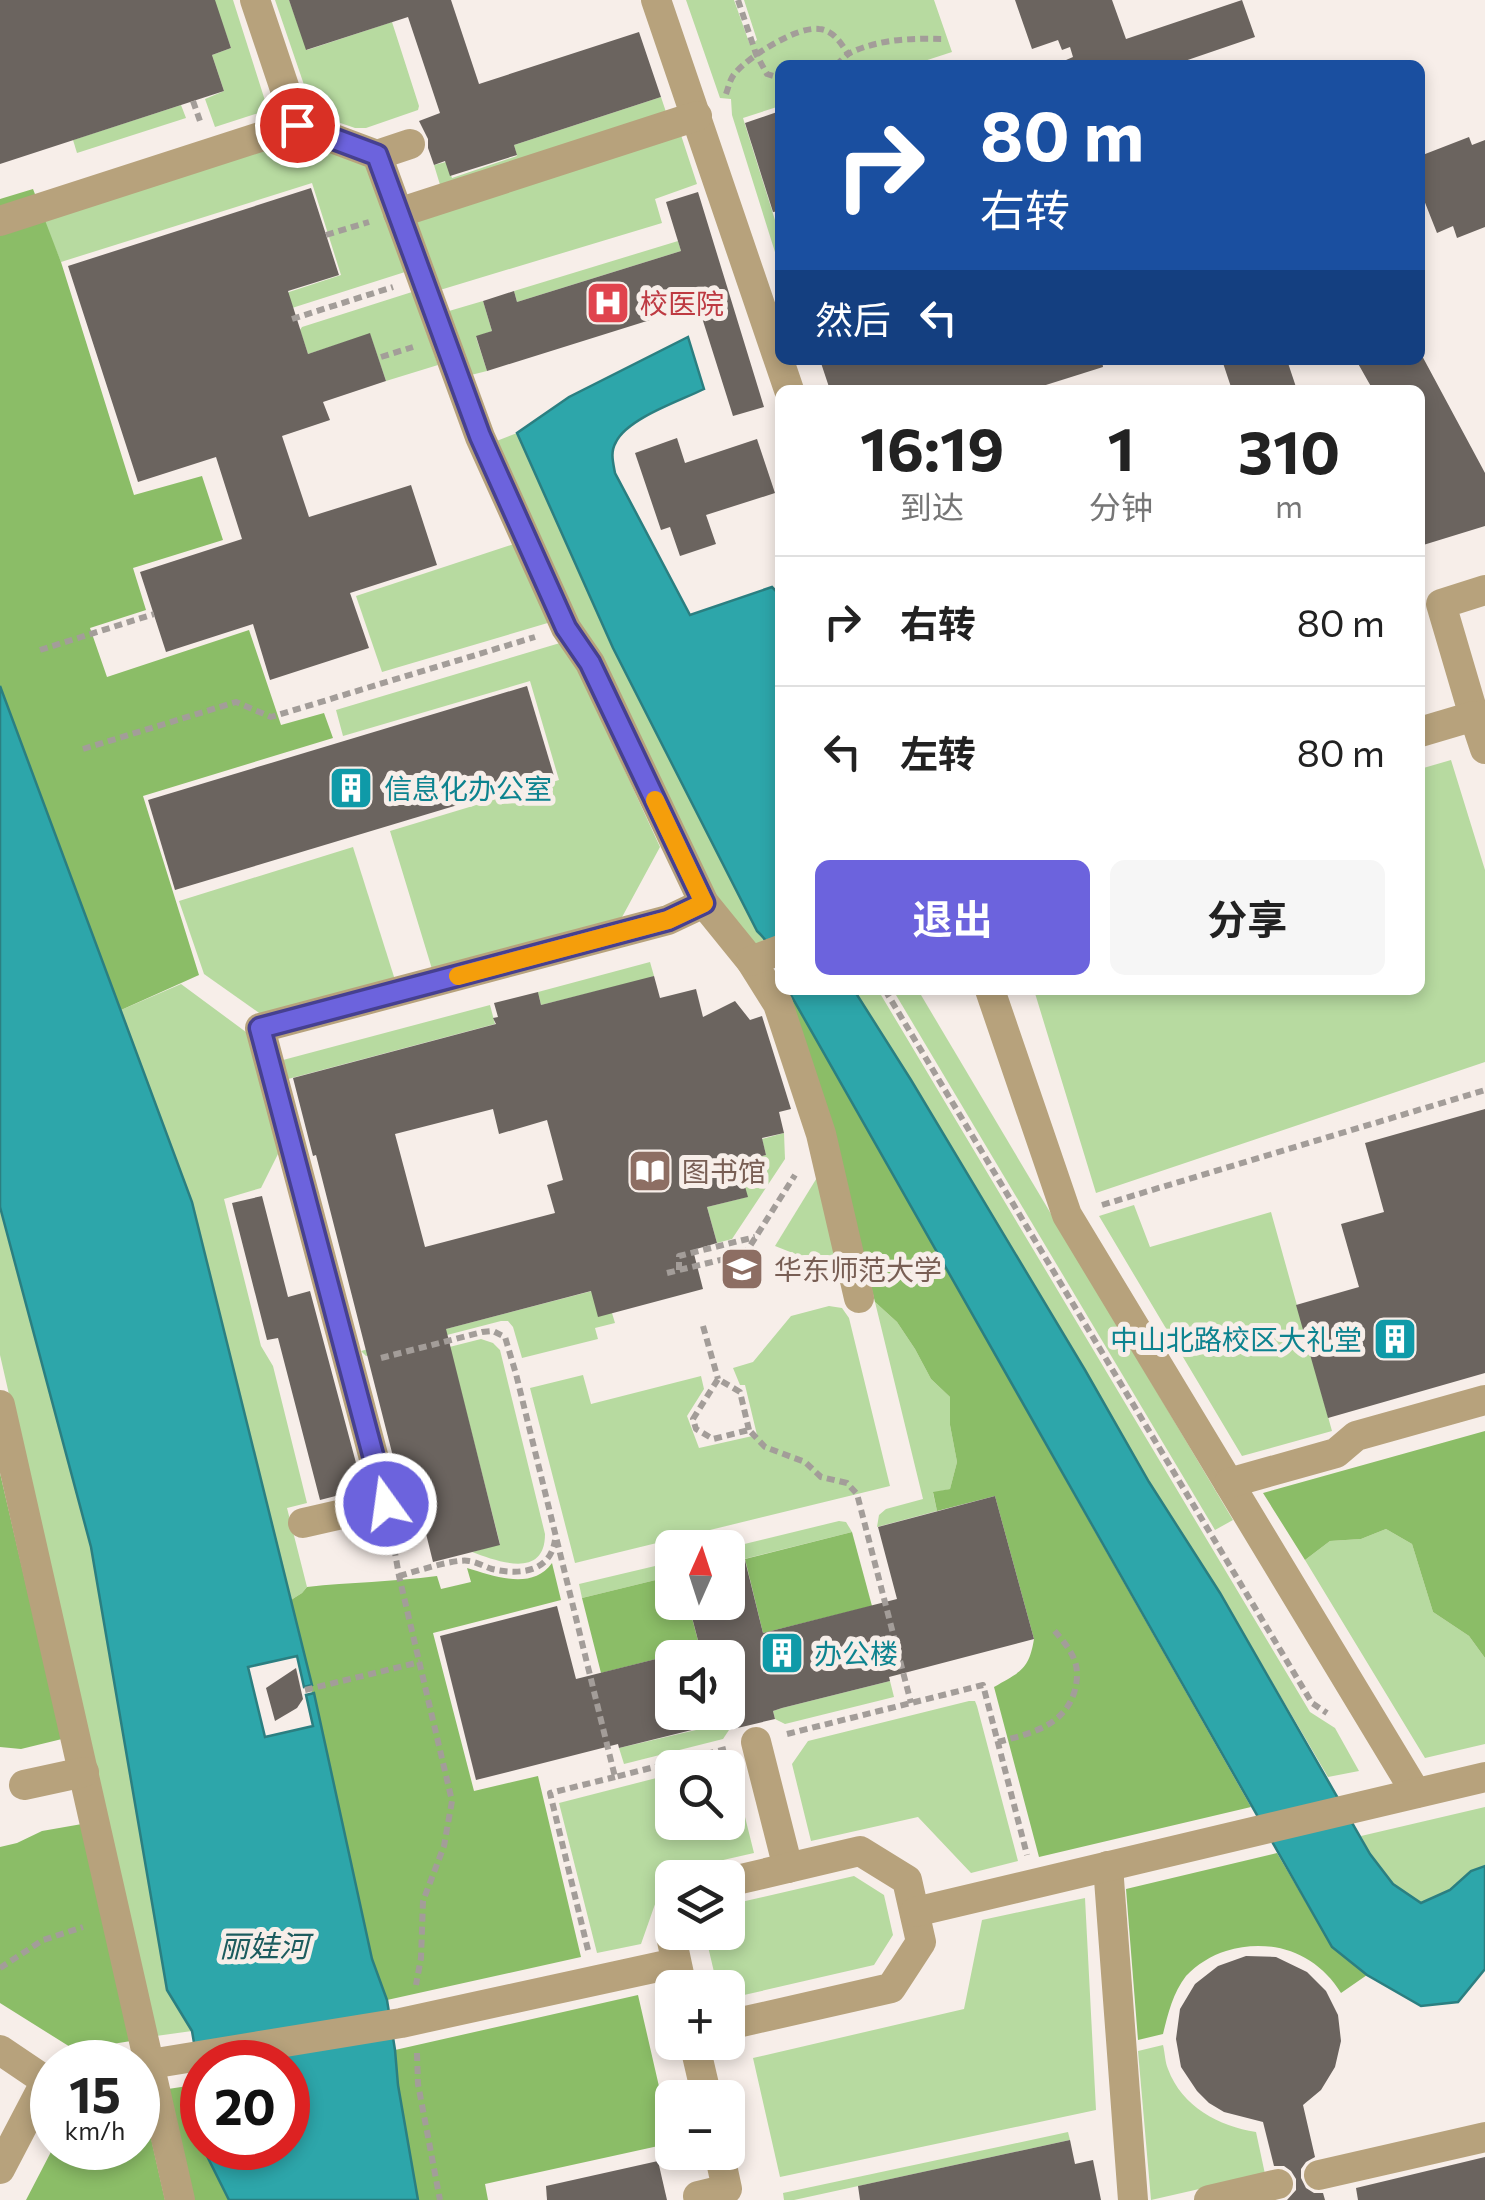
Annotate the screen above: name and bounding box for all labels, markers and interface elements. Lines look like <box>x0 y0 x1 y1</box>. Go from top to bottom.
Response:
pin <box>255 83 340 168</box>
text: 80 m <box>980 90 1144 175</box>
icon: arrive <box>270 98 325 153</box>
icon: right <box>815 100 945 230</box>
text: 右转 <box>980 181 1070 236</box>
hospital icon: 校医院 <box>585 280 631 326</box>
place label: 校医院 <box>640 286 724 320</box>
icon: left <box>911 290 966 345</box>
text: 然后 <box>815 295 891 342</box>
text: 16:19 <box>860 410 1004 483</box>
text: 1 <box>1108 410 1135 483</box>
text: 310 <box>1238 413 1340 486</box>
text: m <box>1275 485 1303 525</box>
text: 到达 <box>900 486 964 526</box>
text: 分钟 <box>1089 486 1153 526</box>
icon: right <box>815 594 870 649</box>
text: 80 m <box>1297 598 1385 645</box>
text: 右转 <box>900 599 976 646</box>
icon: left <box>815 724 870 779</box>
text: 80 m <box>1297 728 1385 775</box>
text: 左转 <box>900 729 976 776</box>
building icon: 信息化办公室 <box>328 765 374 811</box>
place label: 信息化办公室 <box>384 771 552 805</box>
button: 退出 <box>815 860 1090 975</box>
button: 分享 <box>1110 860 1385 975</box>
library icon: 图书馆 <box>627 1148 673 1194</box>
place label: 图书馆 <box>682 1154 766 1188</box>
school or university icon: 华东师范大学 <box>719 1246 765 1292</box>
place label: 华东师范大学 <box>774 1252 942 1286</box>
building icon: 中山北路校区大礼堂 <box>1372 1316 1418 1362</box>
place label: 中山北路校区大礼堂 <box>1110 1322 1362 1356</box>
position arrow <box>334 1452 438 1556</box>
north arrow <box>655 1530 745 1620</box>
map controls <box>655 1530 745 2170</box>
building icon: 办公楼 <box>759 1630 805 1676</box>
place label: 办公楼 <box>814 1636 898 1670</box>
button: sound <box>655 1640 745 1730</box>
button: search <box>655 1750 745 1840</box>
button: layers <box>655 1860 745 1950</box>
water label: 丽娃河 <box>219 1926 314 1963</box>
button: + <box>655 1970 745 2060</box>
speed limit sign: 20 <box>180 2040 310 2170</box>
text: 15 <box>69 2062 121 2123</box>
button: − <box>655 2080 745 2170</box>
text: km/h <box>65 2115 125 2145</box>

